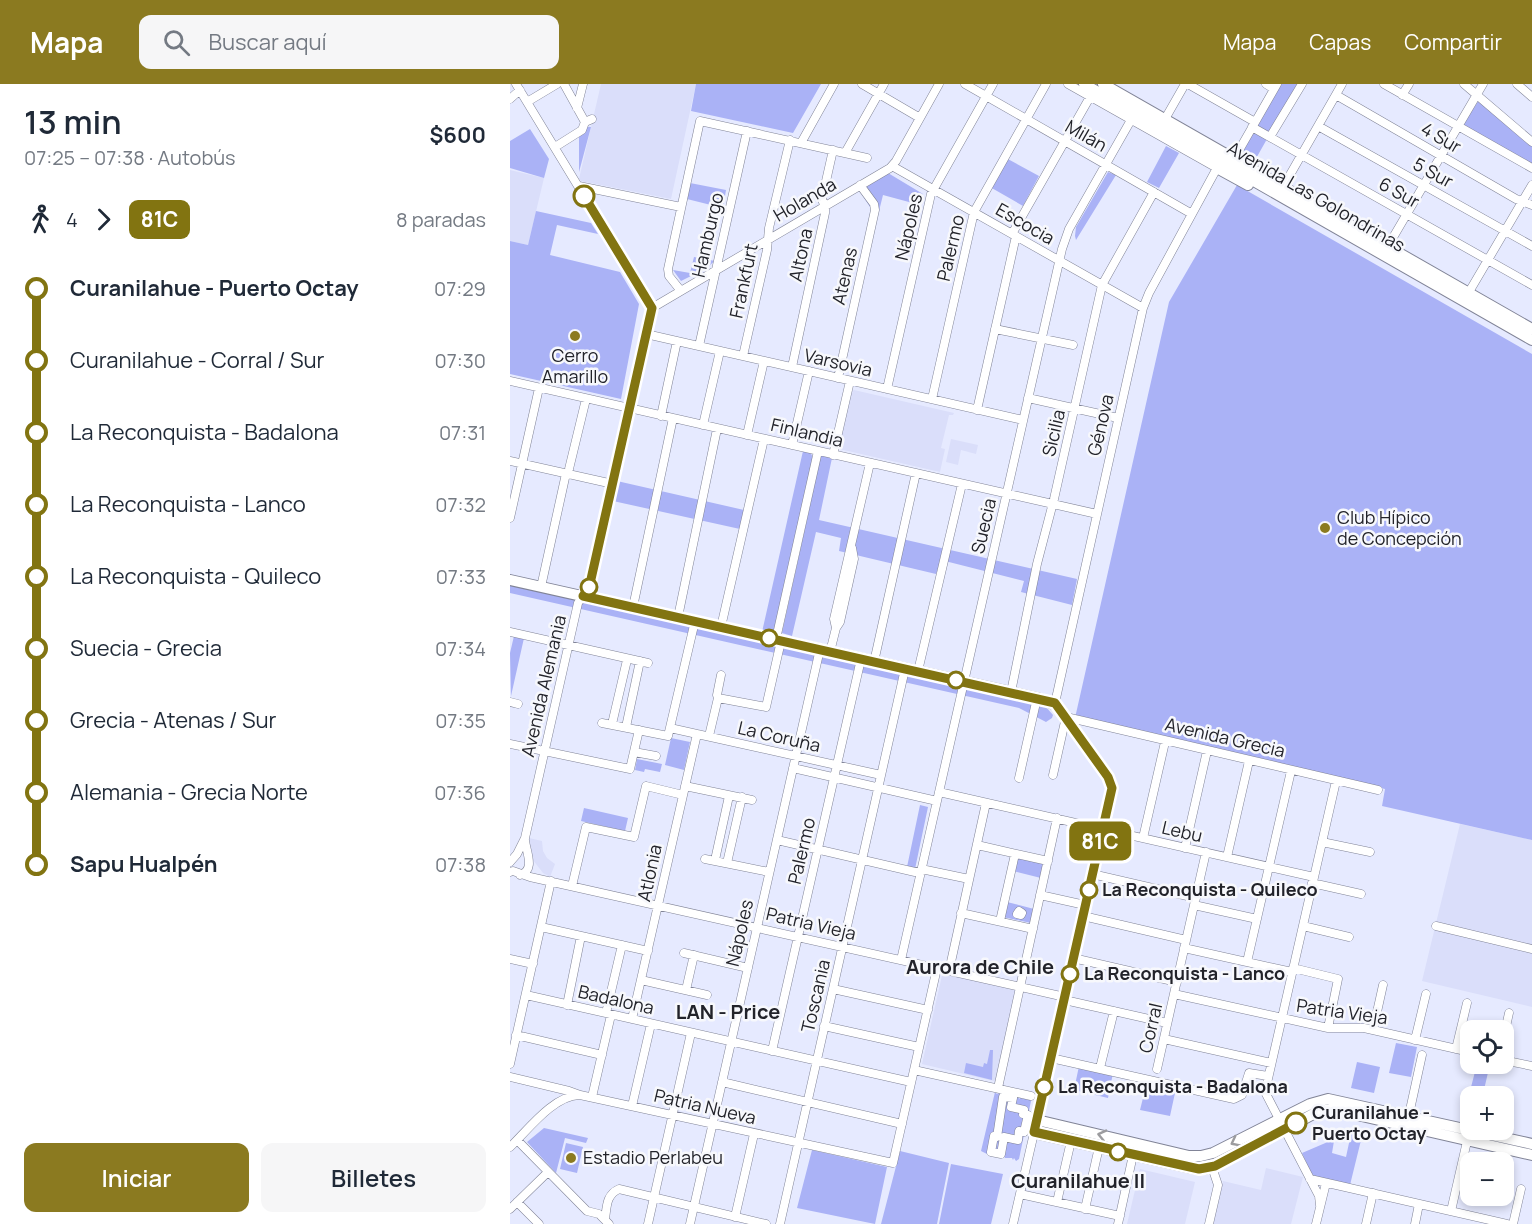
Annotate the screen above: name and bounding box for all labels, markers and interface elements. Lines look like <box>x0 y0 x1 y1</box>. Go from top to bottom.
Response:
search box <box>139 15 559 69</box>
text: Mapa <box>30 23 103 61</box>
icon: search <box>160 26 193 59</box>
text: Buscar aquí <box>208 27 327 57</box>
text: Mapa <box>1223 28 1276 56</box>
text: Capas <box>1309 28 1371 56</box>
text: Compartir <box>1404 28 1502 56</box>
text: 13 min <box>24 99 122 144</box>
street label: Milán <box>1061 114 1112 157</box>
street label: 4 Sur <box>1417 116 1466 158</box>
text: $600 <box>430 120 486 150</box>
street label: Avenida Las Golondrinas <box>1223 135 1410 257</box>
text: 07:25 – 07:38 · Autobús <box>24 144 236 171</box>
street label: 5 Sur <box>1409 151 1458 193</box>
street label: 6 Sur <box>1375 171 1425 213</box>
street label: Holanda <box>769 172 840 227</box>
unlabelled marker <box>573 185 595 207</box>
street label: Hamburgo <box>686 190 728 280</box>
street label: Nápoles <box>889 191 927 263</box>
street label: Escocia <box>992 197 1059 250</box>
icon: walk <box>24 203 57 236</box>
icon: forward <box>87 203 120 236</box>
text: 81C <box>141 205 178 233</box>
text: 4 <box>66 206 78 233</box>
text: 8 paradas <box>396 206 486 233</box>
street label: Palermo <box>931 212 969 283</box>
street label: Altona <box>783 226 817 284</box>
street label: Frankfurt <box>723 241 763 320</box>
street label: Atenas <box>826 245 862 307</box>
text: Curanilahue - Puerto Octay <box>70 273 359 303</box>
text: 07:29 <box>434 275 486 302</box>
marker: Cerro Amarillo <box>568 329 582 343</box>
place label: Cerro Amarillo <box>542 343 608 388</box>
street label: Varsovia <box>802 343 875 382</box>
text: Curanilahue - Corral / Sur <box>70 345 325 375</box>
text: 07:30 <box>435 347 486 374</box>
street label: Génova <box>1081 392 1119 458</box>
street label: Sicilia <box>1036 407 1070 459</box>
street label: Finlandia <box>769 412 846 452</box>
text: La Reconquista - Badalona <box>70 417 339 447</box>
text: 07:31 <box>439 419 486 446</box>
text: La Reconquista - Lanco <box>70 489 306 519</box>
text: 07:32 <box>435 491 486 518</box>
street label: Suecia <box>965 496 1001 556</box>
place label: Club Hípico de Concepción <box>1337 505 1462 550</box>
marker: Club Hípico de Concepción <box>1318 521 1332 535</box>
text: La Reconquista - Quileco <box>70 561 321 591</box>
text: 07:33 <box>436 563 486 590</box>
unlabelled marker <box>580 578 598 596</box>
street label: Avenida Alemania <box>515 612 571 759</box>
unlabelled marker <box>760 629 778 647</box>
text: Suecia - Grecia <box>70 633 222 663</box>
text: 07:34 <box>435 635 486 662</box>
unlabelled marker <box>947 671 965 689</box>
text: Grecia - Atenas / Sur <box>70 705 276 735</box>
text: 07:35 <box>435 707 486 734</box>
street label: Avenida Grecia <box>1163 712 1288 762</box>
street label: La Coruña <box>736 715 823 757</box>
text: Alemania - Grecia Norte <box>70 777 308 807</box>
text: 07:36 <box>434 779 486 806</box>
street label: Palermo <box>782 815 820 886</box>
street label: Lebu <box>1160 815 1205 847</box>
line badge: 81C <box>1066 822 1134 861</box>
text: 81C <box>1081 827 1119 855</box>
street label: Atlonia <box>631 842 667 904</box>
text: Sapu Hualpén <box>70 849 218 879</box>
text: 07:38 <box>435 851 486 878</box>
place label: La Reconquista - Quileco <box>1102 877 1318 901</box>
marker: La Reconquista - Quileco <box>1080 881 1098 899</box>
street label: Nápoles <box>720 897 758 969</box>
street label: Patria Vieja <box>764 901 859 945</box>
district label: Aurora de Chile <box>906 953 1054 980</box>
street label: Toscania <box>795 957 835 1035</box>
place label: La Reconquista - Lanco <box>1084 961 1285 985</box>
marker: La Reconquista - Lanco <box>1061 965 1079 983</box>
street label: Badalona <box>576 979 657 1019</box>
street label: Patria Vieja <box>1295 993 1389 1029</box>
district label: LAN - Price <box>676 998 780 1025</box>
street label: Corral <box>1133 1001 1167 1055</box>
map controls <box>1460 1020 1514 1206</box>
button: locate <box>1460 1020 1514 1074</box>
place label: La Reconquista - Badalona <box>1058 1074 1288 1098</box>
marker: La Reconquista - Badalona <box>1035 1078 1053 1096</box>
street label: Patria Nueva <box>652 1083 758 1129</box>
button: + <box>1460 1086 1514 1140</box>
place label: Curanilahue - Puerto Octay <box>1312 1100 1430 1145</box>
marker: Curanilahue - Puerto Octay <box>1285 1112 1307 1134</box>
one-way arrow <box>1098 1130 1108 1143</box>
one-way arrow <box>1230 1135 1241 1146</box>
button: Iniciar <box>24 1143 249 1212</box>
button: Billetes <box>261 1143 486 1212</box>
unlabelled marker <box>1109 1143 1127 1161</box>
place label: Estadio Perlabeu <box>583 1145 723 1169</box>
marker: Estadio Perlabeu <box>564 1151 578 1165</box>
button: − <box>1460 1152 1514 1206</box>
district label: Curanilahue II <box>1011 1167 1145 1194</box>

